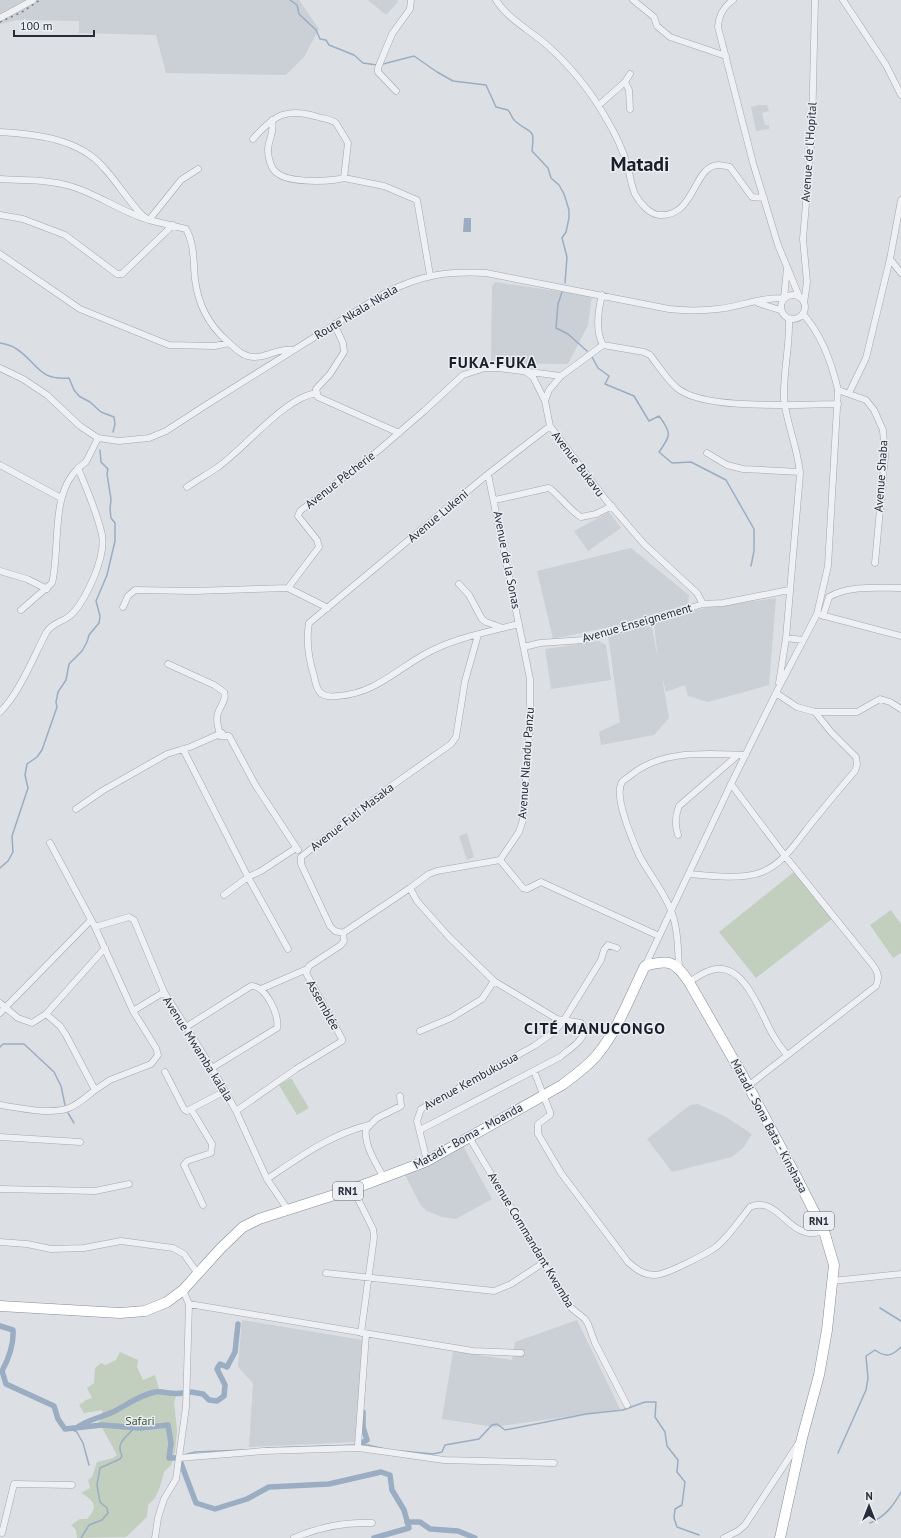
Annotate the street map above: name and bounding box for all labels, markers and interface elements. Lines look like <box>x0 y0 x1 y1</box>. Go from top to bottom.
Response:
scale bar <box>14 12 94 38</box>
text: 100 m <box>20 18 53 33</box>
street label: Avenue de l'Hopital <box>798 101 820 203</box>
district label: Matadi <box>611 151 669 177</box>
street label: Route Nkala Nkala <box>311 281 400 342</box>
district label: FUKA-FUKA <box>449 352 537 372</box>
street label: Avenue Bukavu <box>549 428 608 499</box>
street label: Avenue Shaba <box>871 439 890 512</box>
street label: Avenue Pêcherie <box>302 448 378 511</box>
street label: Avenue Lukeni <box>404 486 471 545</box>
street label: Avenue de la Sonas <box>491 510 524 610</box>
street label: Avenue Enseignement <box>580 600 694 645</box>
street label: Avenue Nlandu Panzu <box>514 707 537 819</box>
street label: Avenue Futi Masaka <box>307 779 397 854</box>
street label: Assemblée <box>304 977 343 1032</box>
street label: Avenue Mwamba kalala <box>160 993 237 1104</box>
district label: CITÉ MANUCONGO <box>524 1018 666 1038</box>
street label: Avenue Kembukusua <box>421 1048 521 1113</box>
street label: Matadi - Sona Bata - Kinshasa <box>728 1056 811 1196</box>
street label: Matadi - Boma - Moanda <box>410 1099 525 1172</box>
street label: Avenue Commandant Kwamba <box>485 1169 578 1310</box>
road number: RN1 <box>333 1182 363 1200</box>
road number: RN1 <box>804 1212 834 1230</box>
park label: Safari <box>125 1413 155 1428</box>
north arrow <box>849 1486 889 1526</box>
text: N <box>865 1489 873 1503</box>

